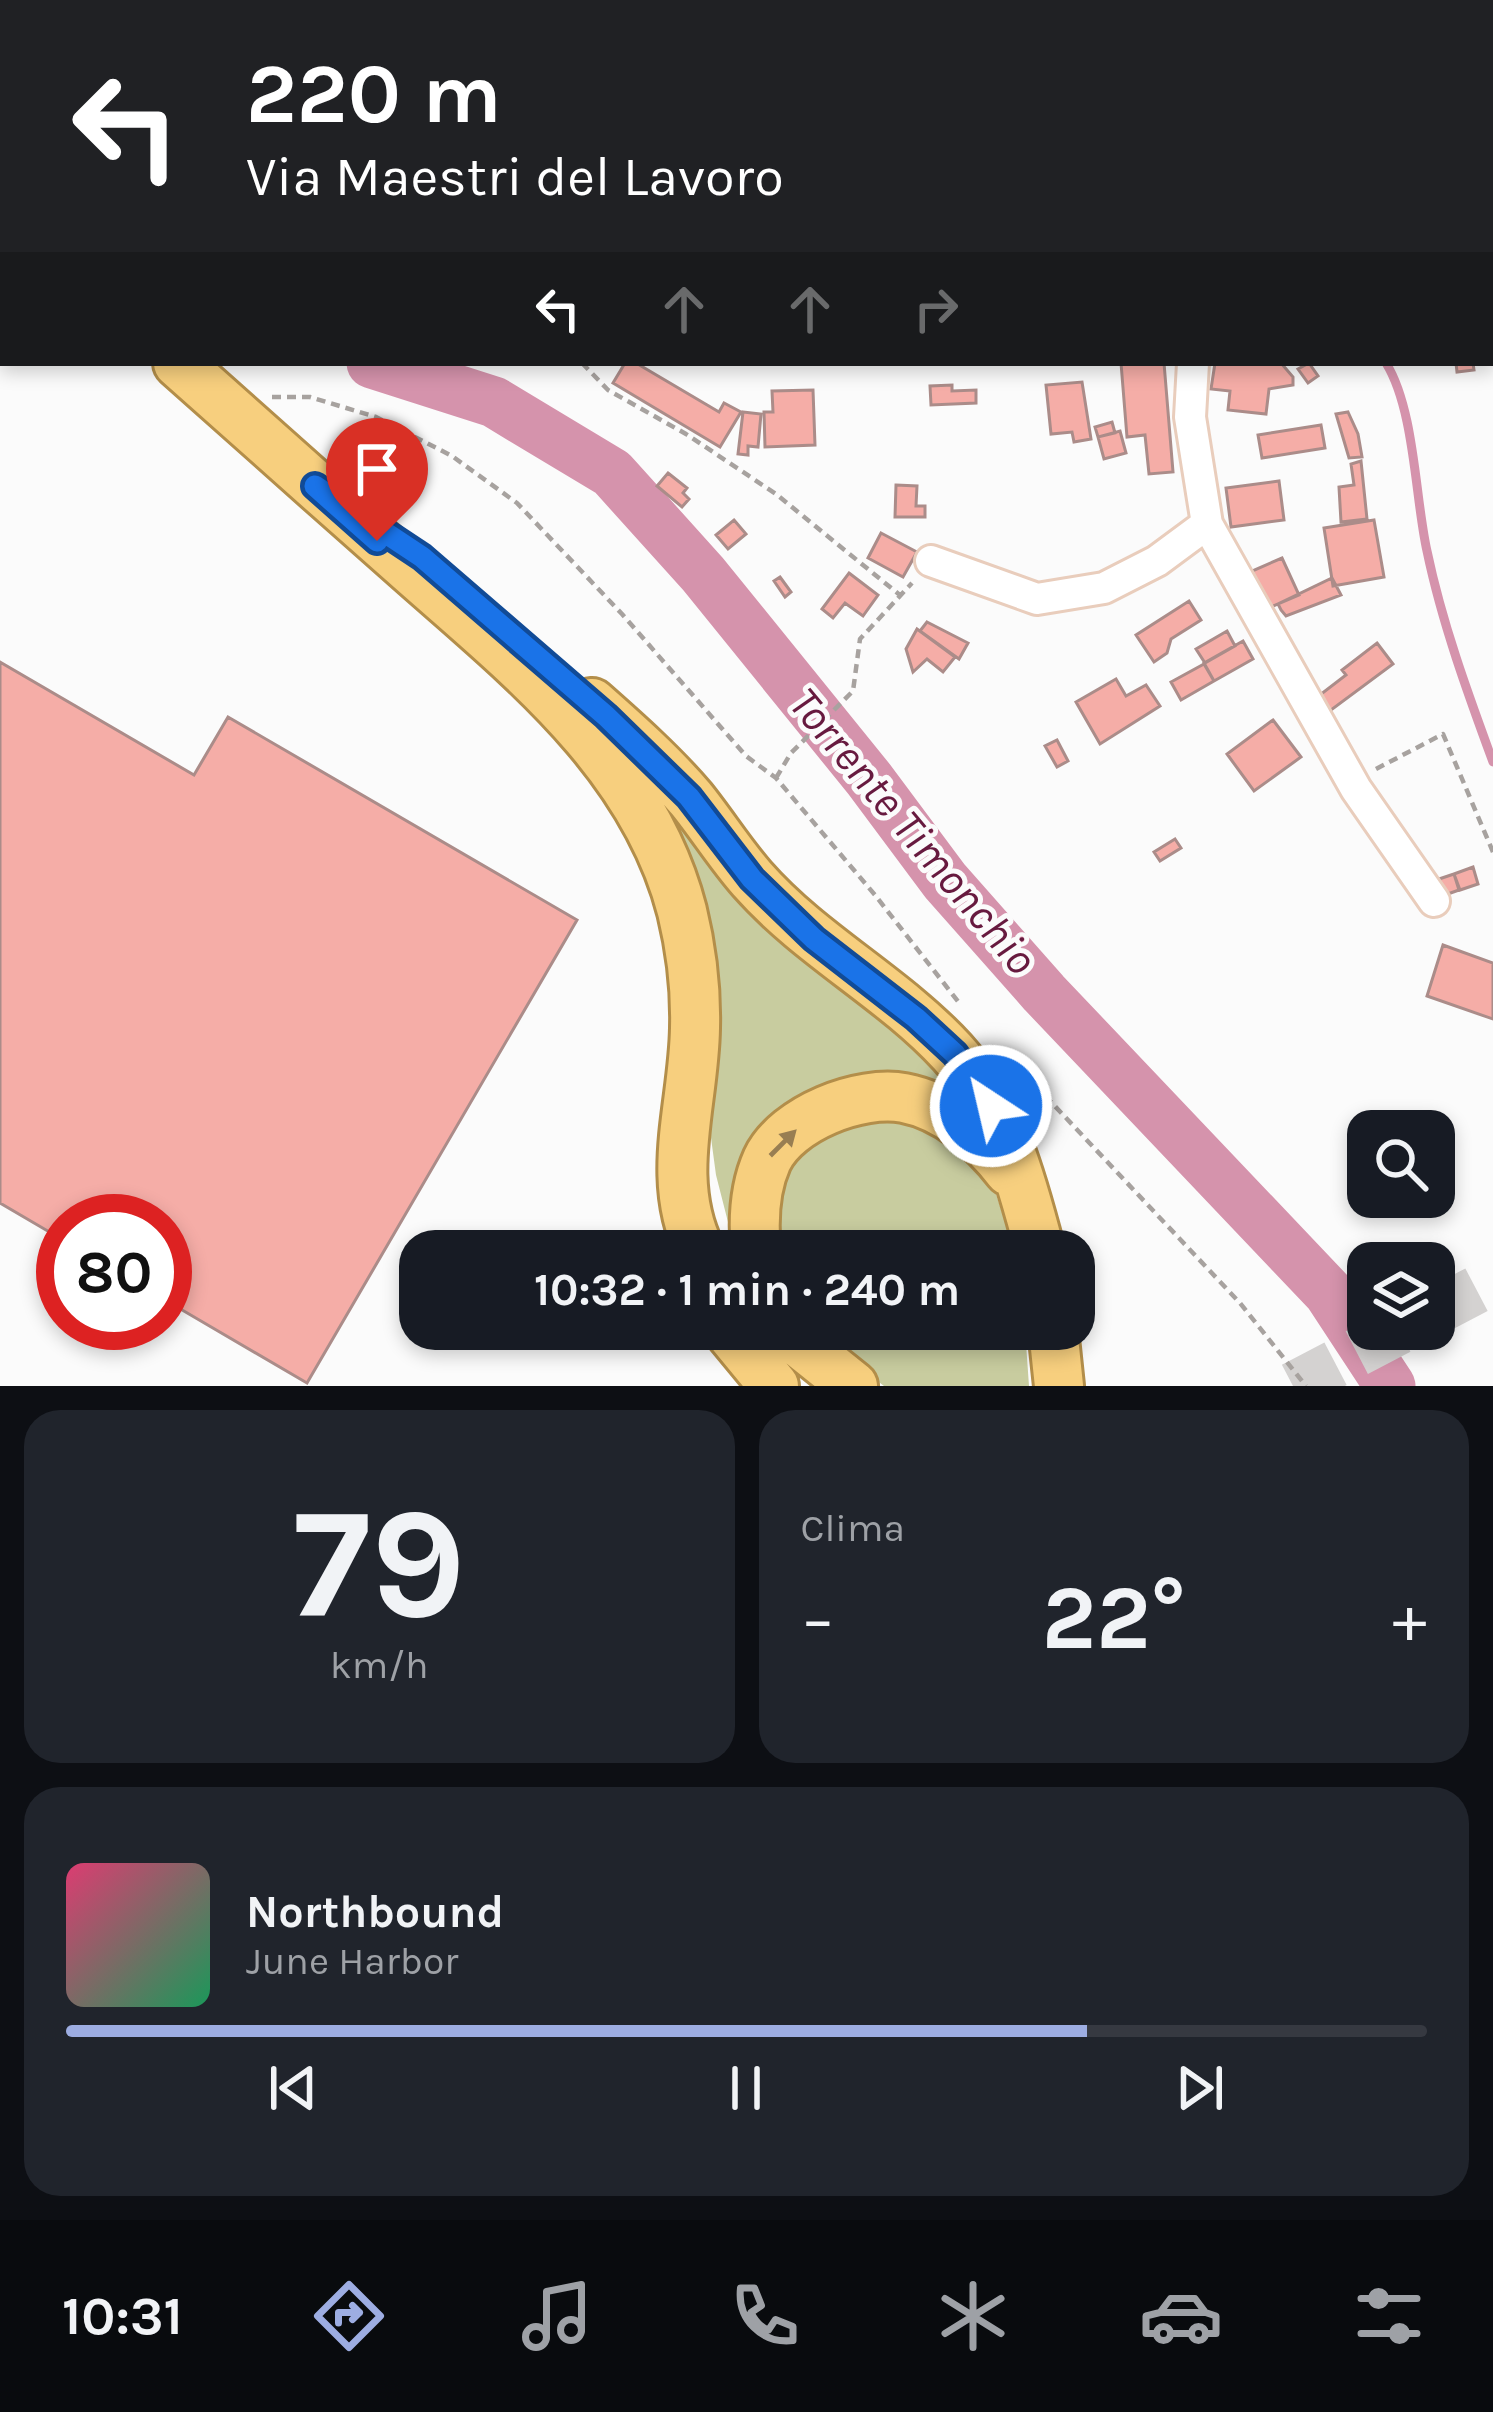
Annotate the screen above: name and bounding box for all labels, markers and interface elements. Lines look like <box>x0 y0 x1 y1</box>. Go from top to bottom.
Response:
text: 220 m <box>246 45 502 143</box>
icon: left <box>48 48 204 204</box>
text: Via Maestri del Lavoro <box>246 145 784 209</box>
icon: left <box>525 276 591 342</box>
icon: ahead <box>651 276 717 342</box>
icon: ahead <box>777 276 843 342</box>
icon: right <box>903 276 969 342</box>
pin <box>326 418 428 541</box>
icon: arrive <box>344 436 410 502</box>
water label: Torrente Timonchio <box>778 677 1048 985</box>
position arrow <box>928 1043 1054 1169</box>
map controls <box>1347 1110 1455 1350</box>
button: search <box>1347 1110 1455 1218</box>
one-way arrow <box>768 1129 797 1157</box>
speed limit sign: 80 <box>36 1194 192 1350</box>
button: layers <box>1347 1242 1455 1350</box>
text: 10:32 · 1 min · 240 m <box>534 1264 960 1316</box>
text: 79 <box>293 1473 466 1655</box>
text: Clima <box>801 1505 905 1551</box>
text: 22° <box>1042 1565 1186 1671</box>
text: − <box>801 1580 835 1658</box>
text: + <box>1392 1580 1427 1658</box>
text: km/h <box>330 1642 429 1688</box>
text: Northbound <box>246 1886 504 1938</box>
text: June Harbor <box>246 1938 458 1984</box>
icon: previous <box>260 2055 326 2121</box>
icon: pause <box>713 2055 779 2121</box>
icon: next <box>1167 2055 1233 2121</box>
icon: directions <box>307 2274 391 2358</box>
icon: music <box>515 2274 599 2358</box>
icon: phone <box>723 2274 807 2358</box>
icon: climate <box>931 2274 1015 2358</box>
icon: car <box>1139 2274 1223 2358</box>
icon: filters <box>1347 2274 1431 2358</box>
text: 10:31 <box>62 2284 183 2348</box>

